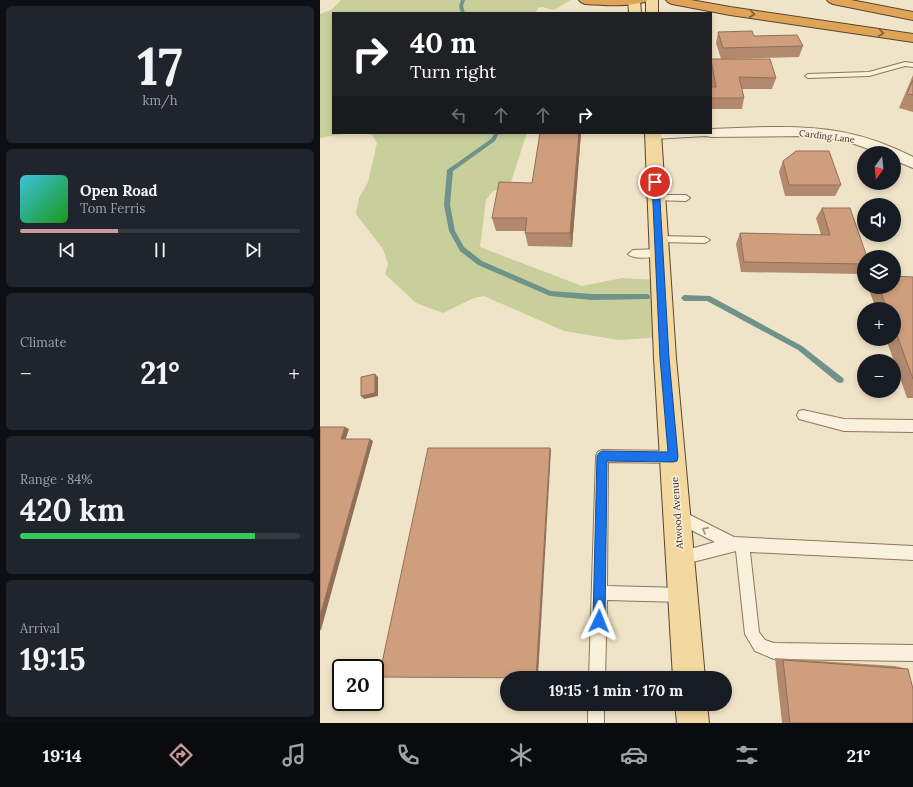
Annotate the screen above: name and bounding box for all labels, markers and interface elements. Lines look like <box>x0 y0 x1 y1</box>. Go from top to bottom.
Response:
one-way arrow <box>749 9 755 18</box>
text: 40 m <box>410 25 476 61</box>
icon: right <box>344 28 396 80</box>
one-way arrow <box>878 28 884 37</box>
text: 17 <box>137 33 183 99</box>
text: Turn right <box>410 60 496 83</box>
text: km/h <box>142 92 178 109</box>
icon: left <box>448 104 470 126</box>
icon: ahead <box>490 104 512 126</box>
icon: ahead <box>532 104 554 126</box>
icon: right <box>574 104 596 126</box>
street label: Carding Lane <box>799 127 856 145</box>
north arrow <box>857 146 901 190</box>
map controls <box>857 146 901 398</box>
pin <box>638 165 672 199</box>
icon: arrive <box>644 171 666 193</box>
text: Open Road <box>80 181 158 200</box>
button: sound <box>857 198 901 242</box>
text: Tom Ferris <box>80 200 145 217</box>
icon: previous <box>56 239 78 261</box>
icon: pause <box>149 239 171 261</box>
icon: next <box>242 239 264 261</box>
button: layers <box>857 250 901 294</box>
button: + <box>857 302 901 346</box>
text: Climate <box>20 334 67 351</box>
text: 21° <box>140 354 180 392</box>
button: − <box>857 354 901 398</box>
text: − <box>20 359 32 387</box>
text: + <box>288 359 300 387</box>
text: Range · 84% <box>20 471 93 488</box>
street label: Atwood Avenue <box>668 476 686 551</box>
text: 420 km <box>20 491 125 529</box>
one-way arrow <box>702 527 710 535</box>
position arrow <box>578 600 620 642</box>
text: Arrival <box>20 620 60 637</box>
text: 19:15 <box>20 640 85 678</box>
speed limit sign: 20 <box>332 659 384 711</box>
text: 19:15 · 1 min · 170 m <box>549 681 683 700</box>
icon: directions <box>167 741 195 769</box>
icon: music <box>280 741 308 769</box>
icon: phone <box>394 741 422 769</box>
icon: climate <box>507 741 535 769</box>
icon: car <box>620 741 648 769</box>
icon: filters <box>733 741 761 769</box>
text: 19:14 <box>43 744 82 767</box>
text: 21° <box>847 744 870 767</box>

